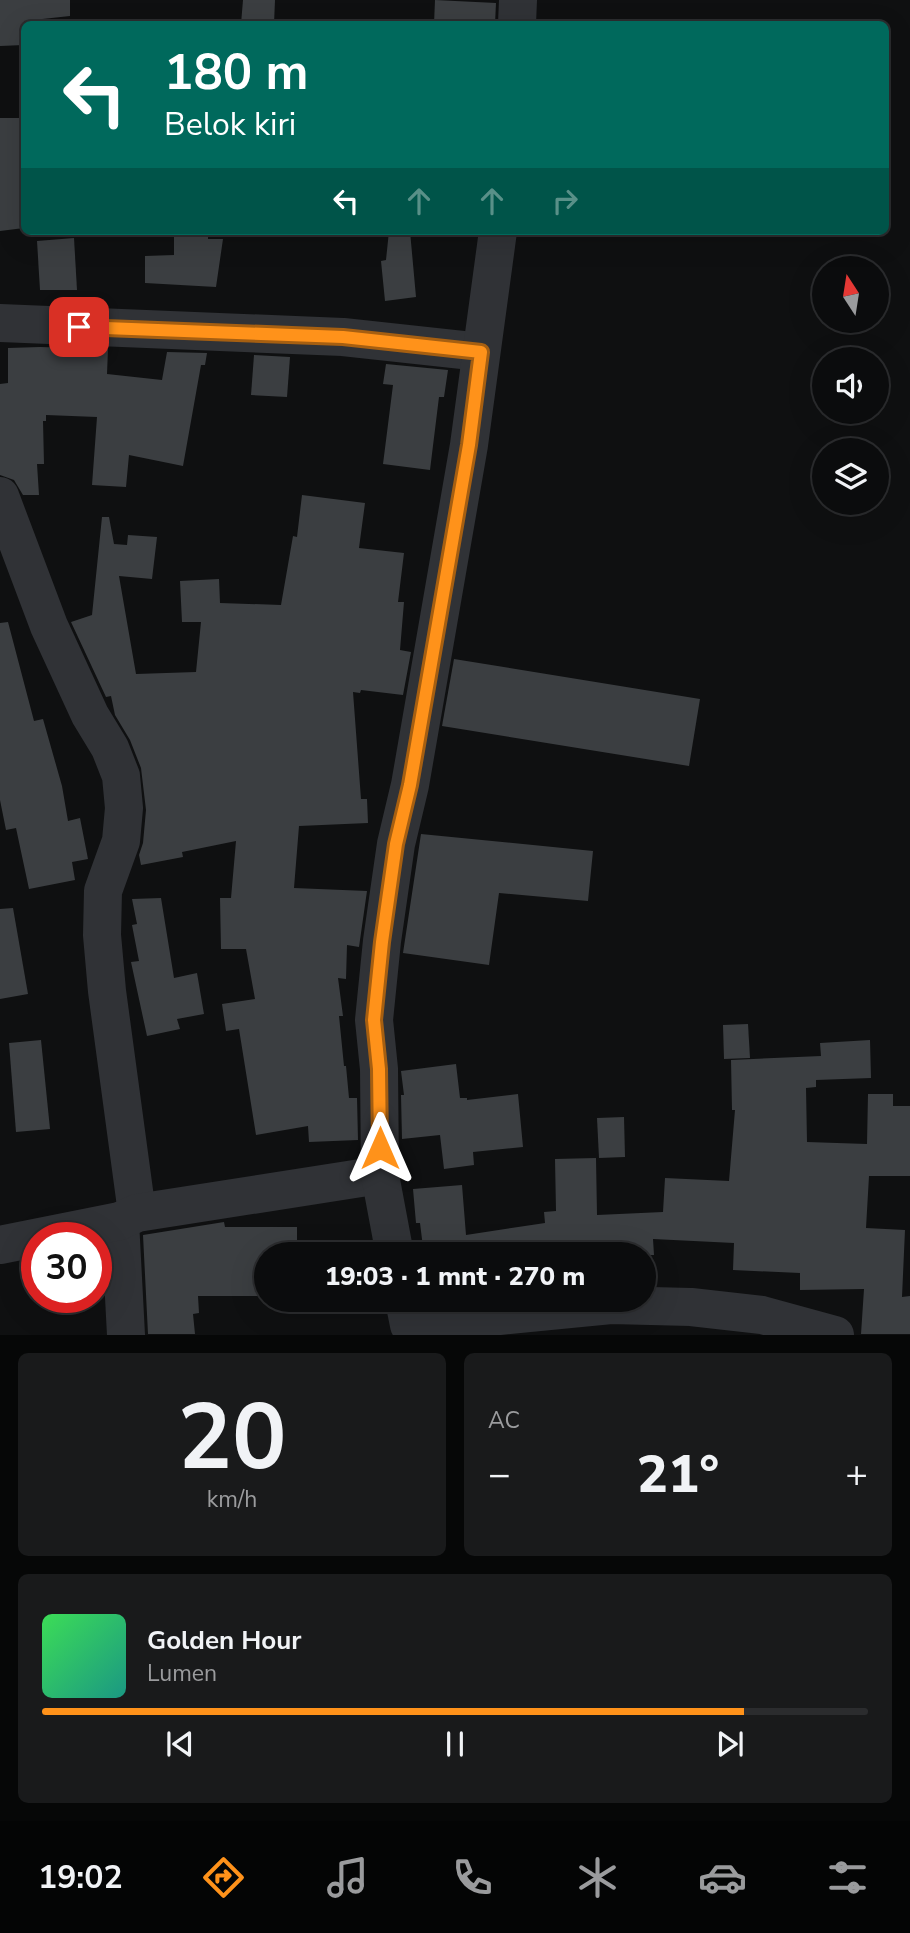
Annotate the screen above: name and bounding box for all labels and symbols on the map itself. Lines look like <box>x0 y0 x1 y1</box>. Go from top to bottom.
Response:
north arrow <box>812 256 889 332</box>
pin <box>49 297 109 357</box>
position arrow <box>343 1111 417 1185</box>
speed limit sign: 30 <box>21 1222 112 1313</box>

